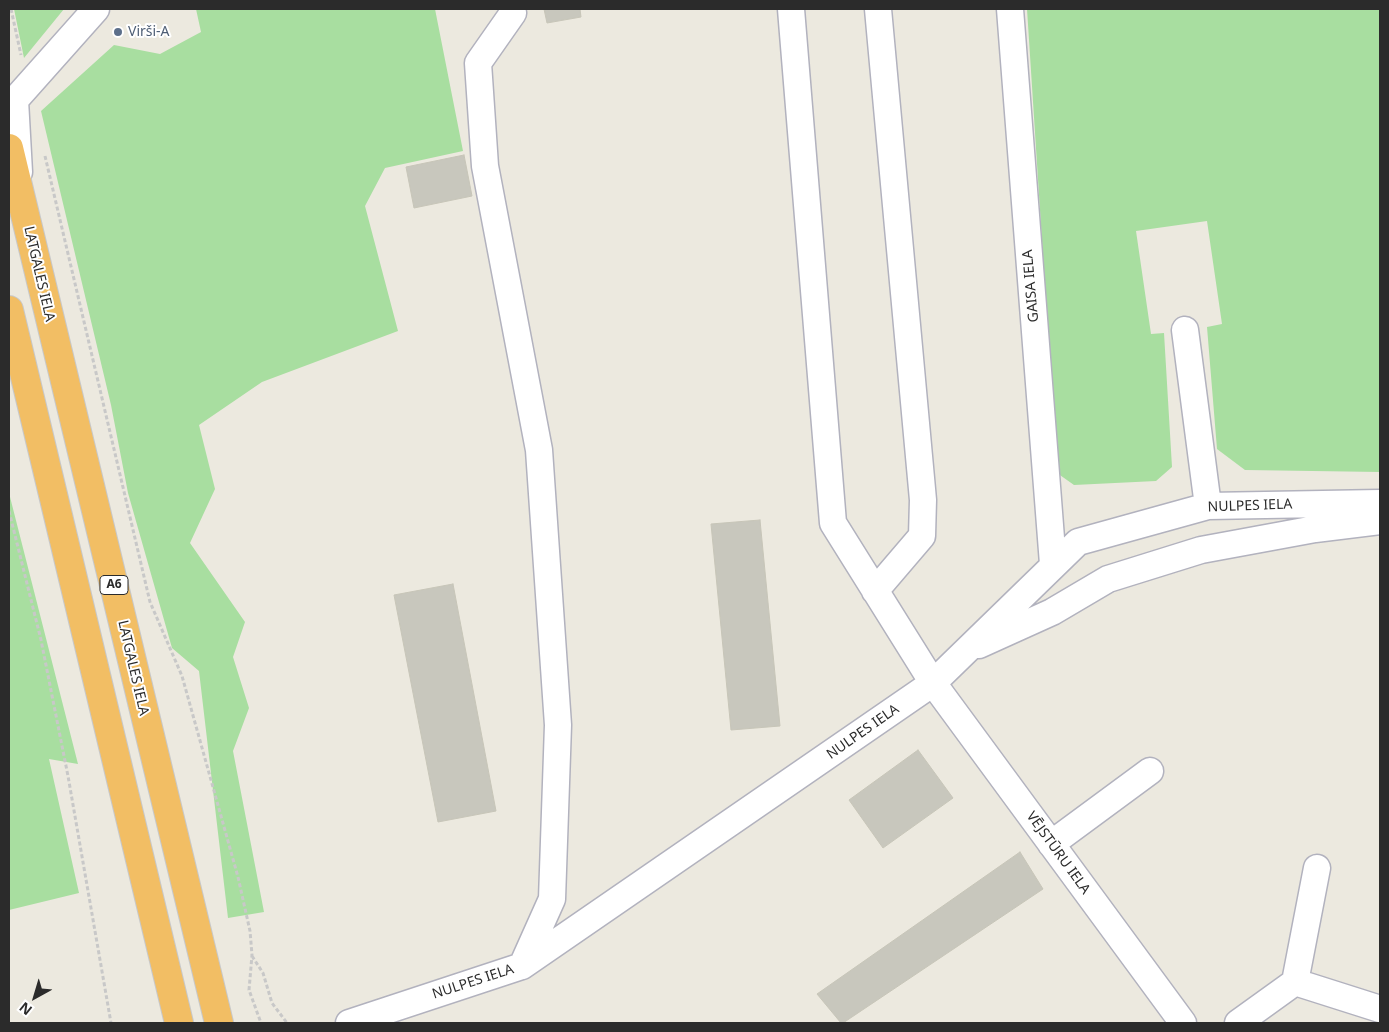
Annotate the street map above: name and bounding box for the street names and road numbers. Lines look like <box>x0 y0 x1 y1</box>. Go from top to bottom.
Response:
street label: LATGALES IELA <box>20 225 58 323</box>
street label: GAISA IELA <box>1019 249 1043 323</box>
street label: NULPES IELA <box>1207 496 1293 516</box>
road number: A6 <box>100 576 128 594</box>
street label: LATGALES IELA <box>114 619 152 717</box>
street label: NULPES IELA <box>824 701 902 763</box>
street label: VĒJSTŪRU IELA <box>1022 808 1094 898</box>
street label: NULPES IELA <box>430 961 516 1003</box>

